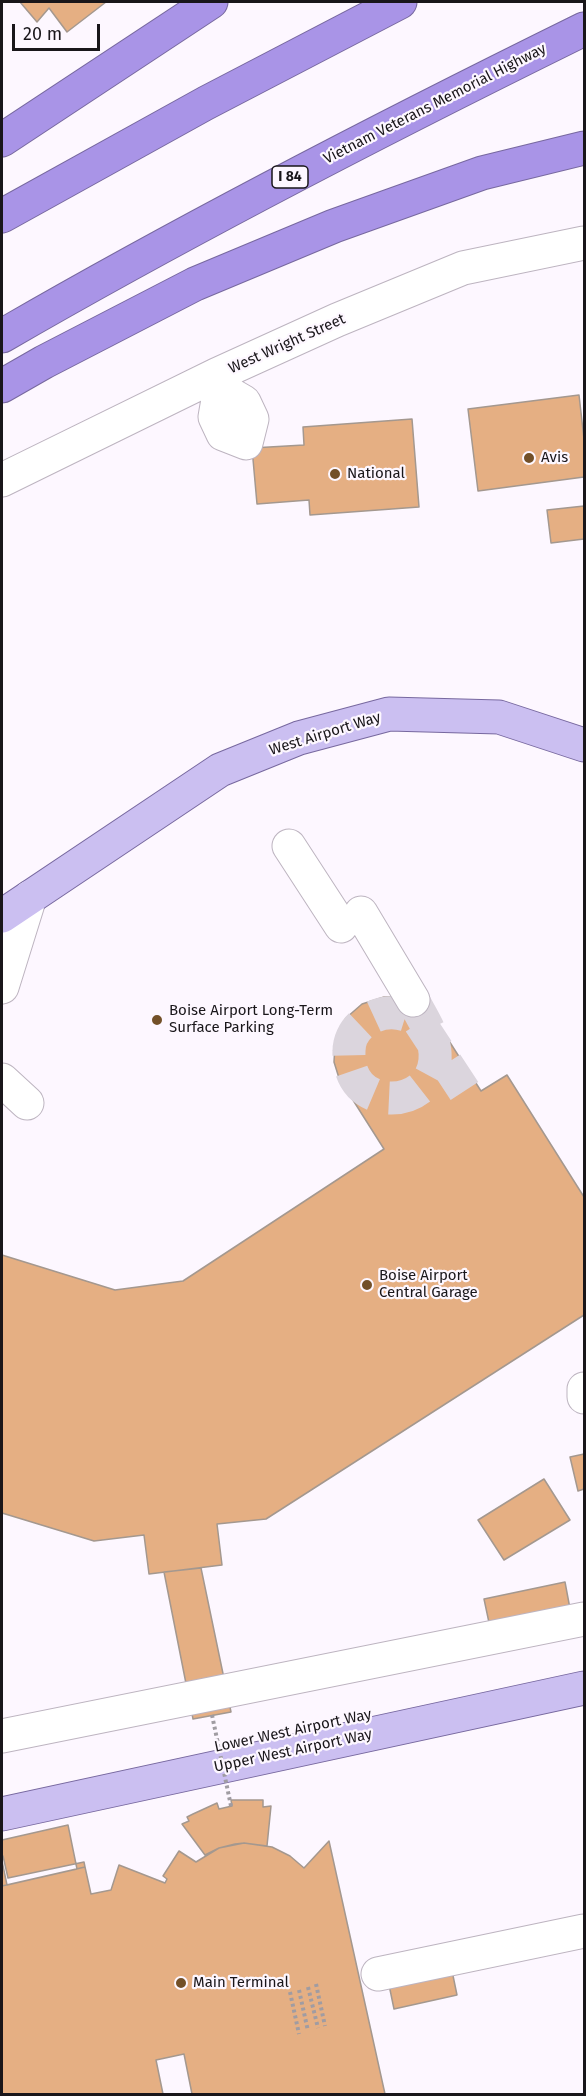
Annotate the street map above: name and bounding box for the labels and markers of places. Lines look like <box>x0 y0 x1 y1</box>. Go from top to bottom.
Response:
place label: Avis <box>541 449 568 467</box>
marker: Avis <box>522 451 536 465</box>
place label: National <box>347 465 405 483</box>
marker: National <box>328 467 342 481</box>
place label: Boise Airport Long-Term Surface Parking <box>169 1002 333 1037</box>
marker: Boise Airport Long-Term Surface Parking <box>150 1013 164 1027</box>
place label: Boise Airport Central Garage <box>379 1267 478 1302</box>
marker: Boise Airport Central Garage <box>360 1278 374 1292</box>
place label: Main Terminal <box>193 1974 289 1992</box>
marker: Main Terminal <box>174 1976 188 1990</box>

